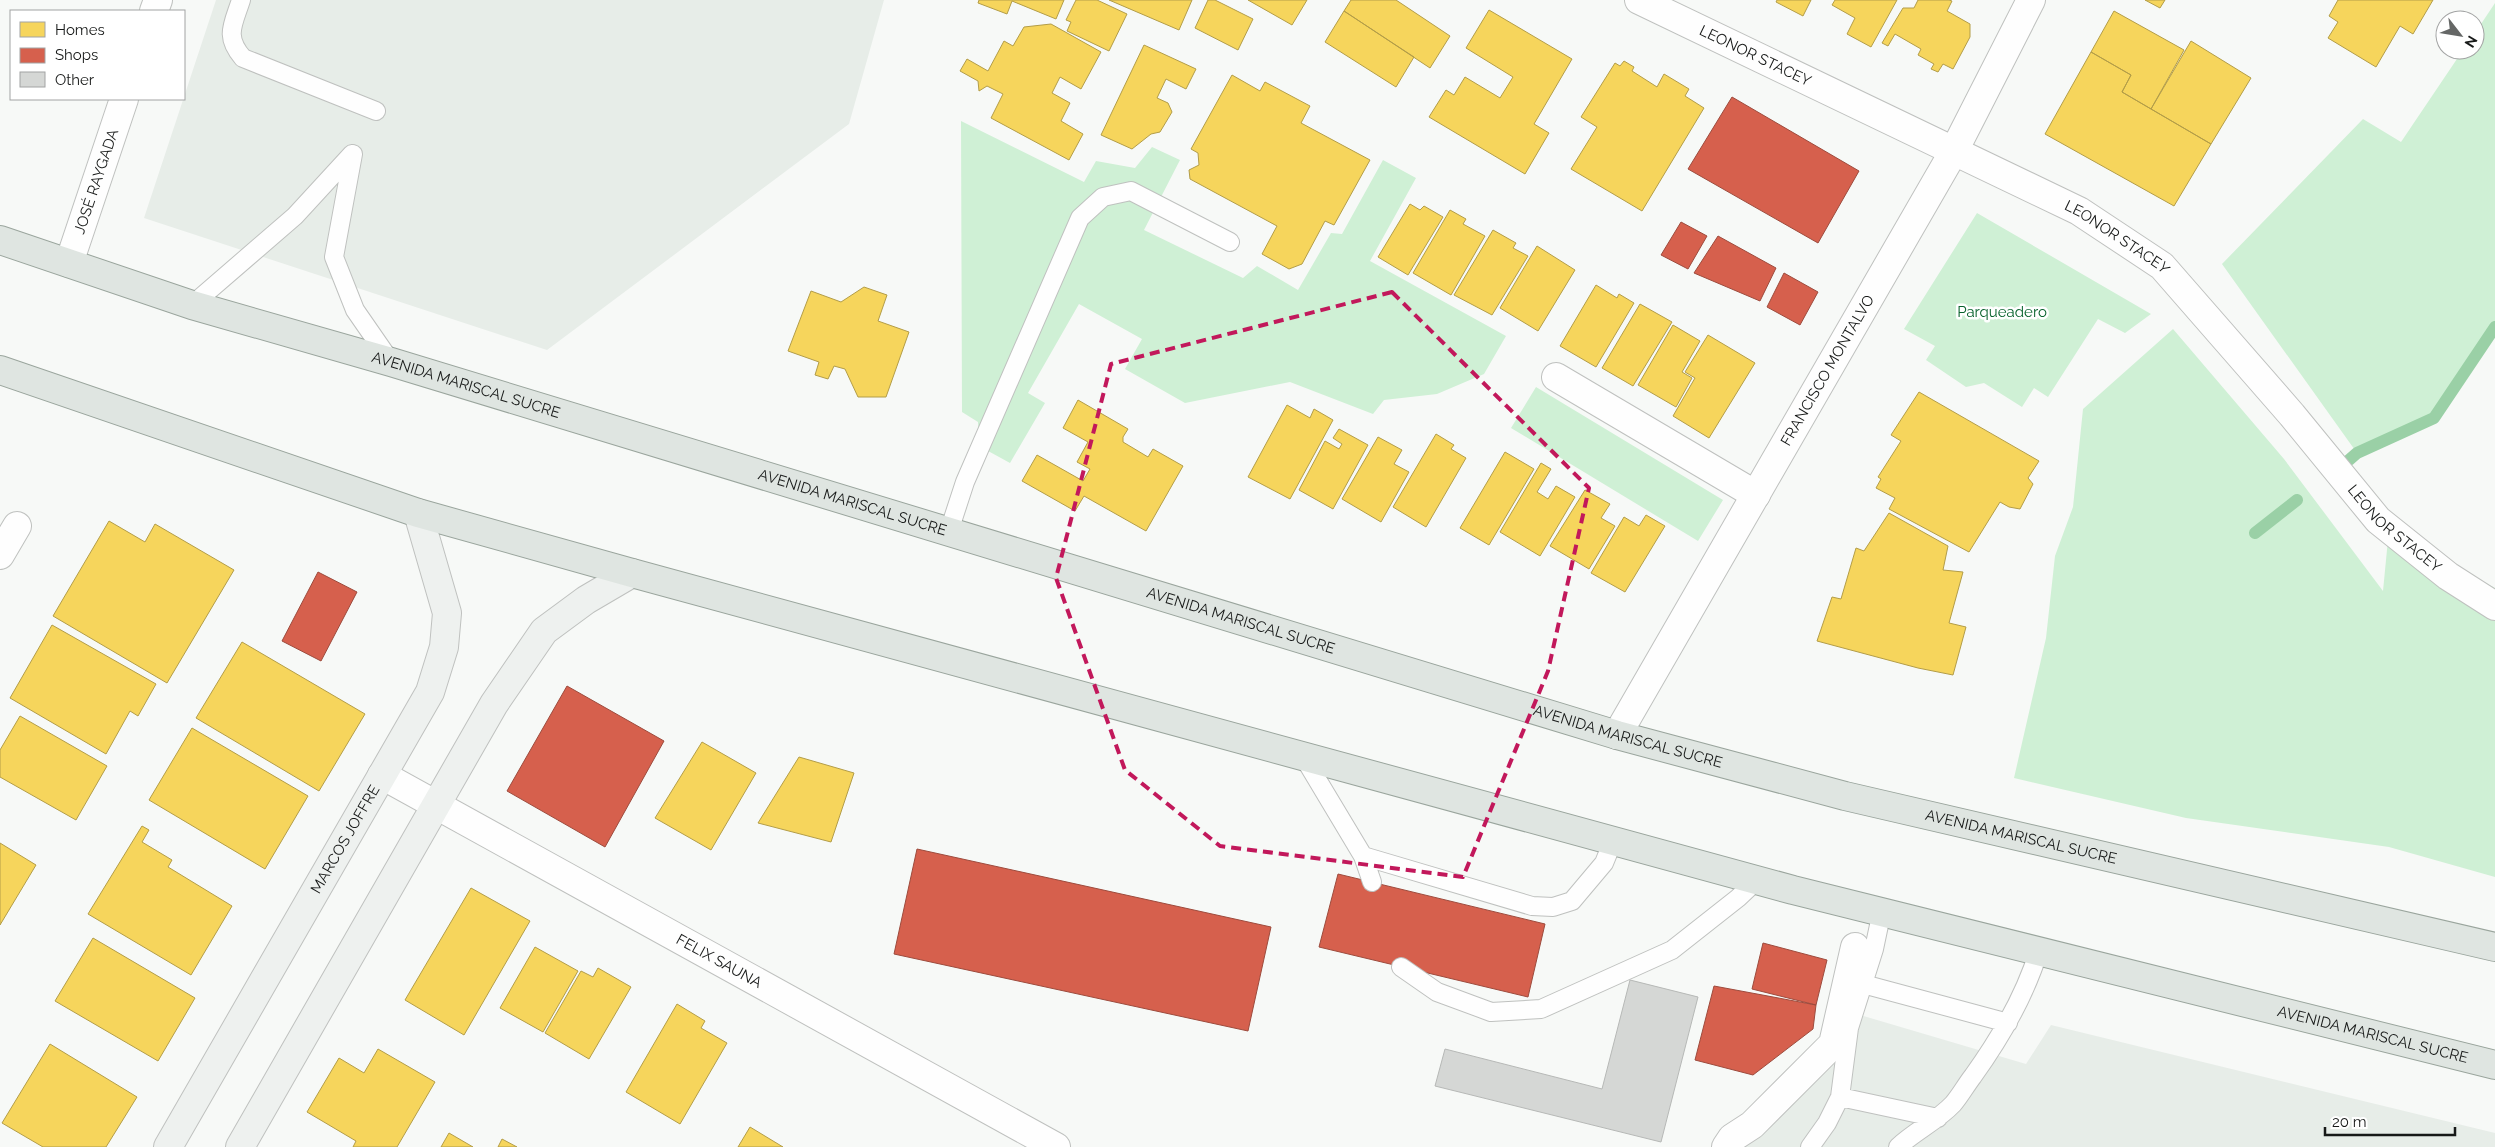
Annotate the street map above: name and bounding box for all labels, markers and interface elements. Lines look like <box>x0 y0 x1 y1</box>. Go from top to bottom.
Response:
legend <box>10 10 185 100</box>
north arrow <box>2435 10 2485 60</box>
text: Homes <box>55 21 105 39</box>
street label: LEONOR STACEY <box>1697 21 1814 90</box>
text: N <box>2462 33 2481 50</box>
text: Shops <box>55 46 98 64</box>
text: Other <box>55 71 95 89</box>
street label: JOSÉ RAYGADA <box>70 127 122 236</box>
street label: LEONOR STACEY <box>2062 196 2174 278</box>
street label: FRANCISCO MONTALVO <box>1777 292 1878 449</box>
park label: Parqueadero <box>1957 303 2047 321</box>
street label: AVENIDA MARISCAL SUCRE <box>370 348 562 422</box>
street label: AVENIDA MARISCAL SUCRE <box>756 465 949 539</box>
street label: LEONOR STACEY <box>2344 481 2445 576</box>
street label: AVENIDA MARISCAL SUCRE <box>1145 583 1337 658</box>
street label: AVENIDA MARISCAL SUCRE <box>1531 701 1724 772</box>
street label: MARCOS JOFFRE <box>307 782 383 897</box>
street label: AVENIDA MARISCAL SUCRE <box>1924 806 2119 868</box>
street label: FELIX SAUNA <box>673 930 765 992</box>
street label: AVENIDA MARISCAL SUCRE <box>2276 1002 2470 1067</box>
scale bar <box>2325 1104 2455 1136</box>
text: 20 m <box>2332 1113 2367 1131</box>

